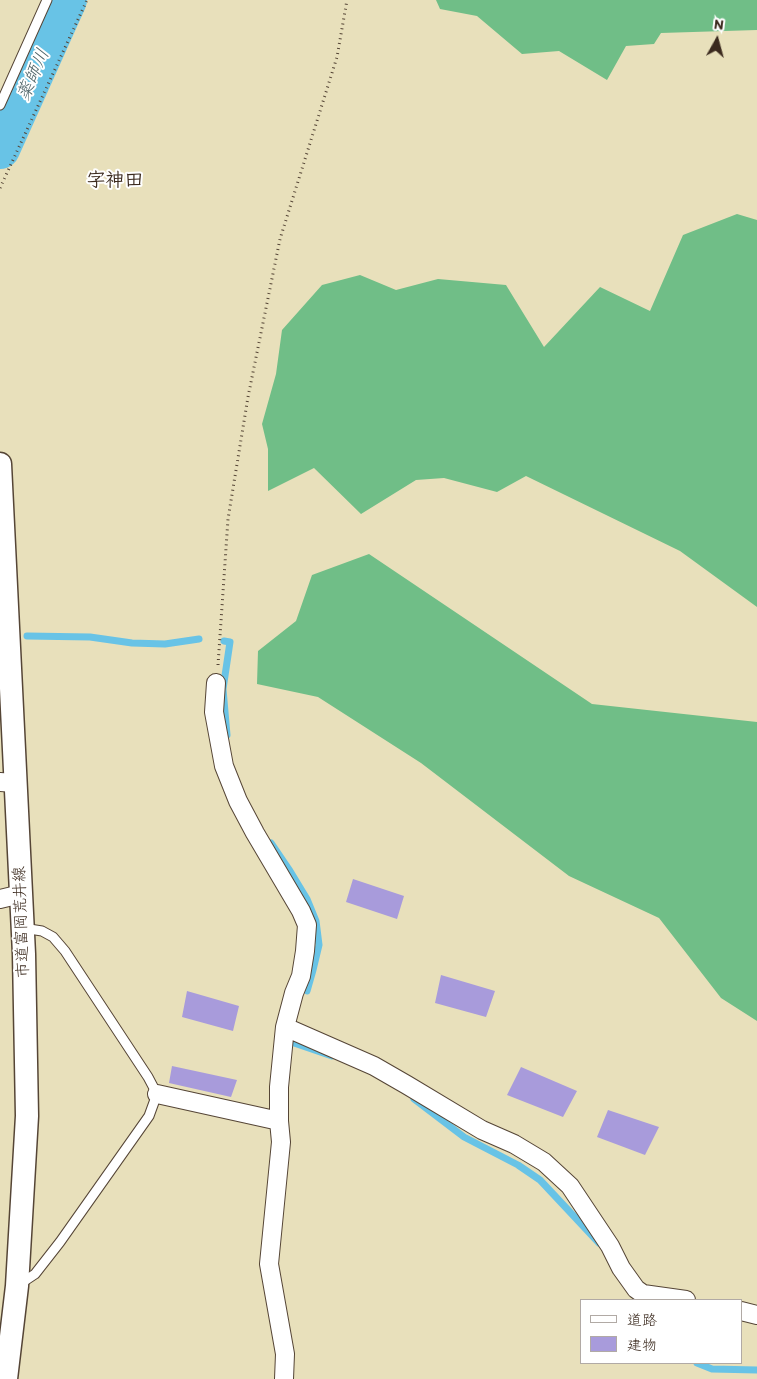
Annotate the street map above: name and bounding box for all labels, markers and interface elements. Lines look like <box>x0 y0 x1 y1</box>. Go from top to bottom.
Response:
north arrow <box>692 15 742 65</box>
text: N <box>713 16 725 34</box>
water label: 薬師川 <box>13 46 55 104</box>
district label: 字神田 <box>87 170 143 192</box>
street label: 市道富岡荒井線 <box>10 866 34 978</box>
legend <box>580 1299 742 1364</box>
text: 道路 <box>627 1311 657 1329</box>
text: 建物 <box>627 1336 657 1354</box>

